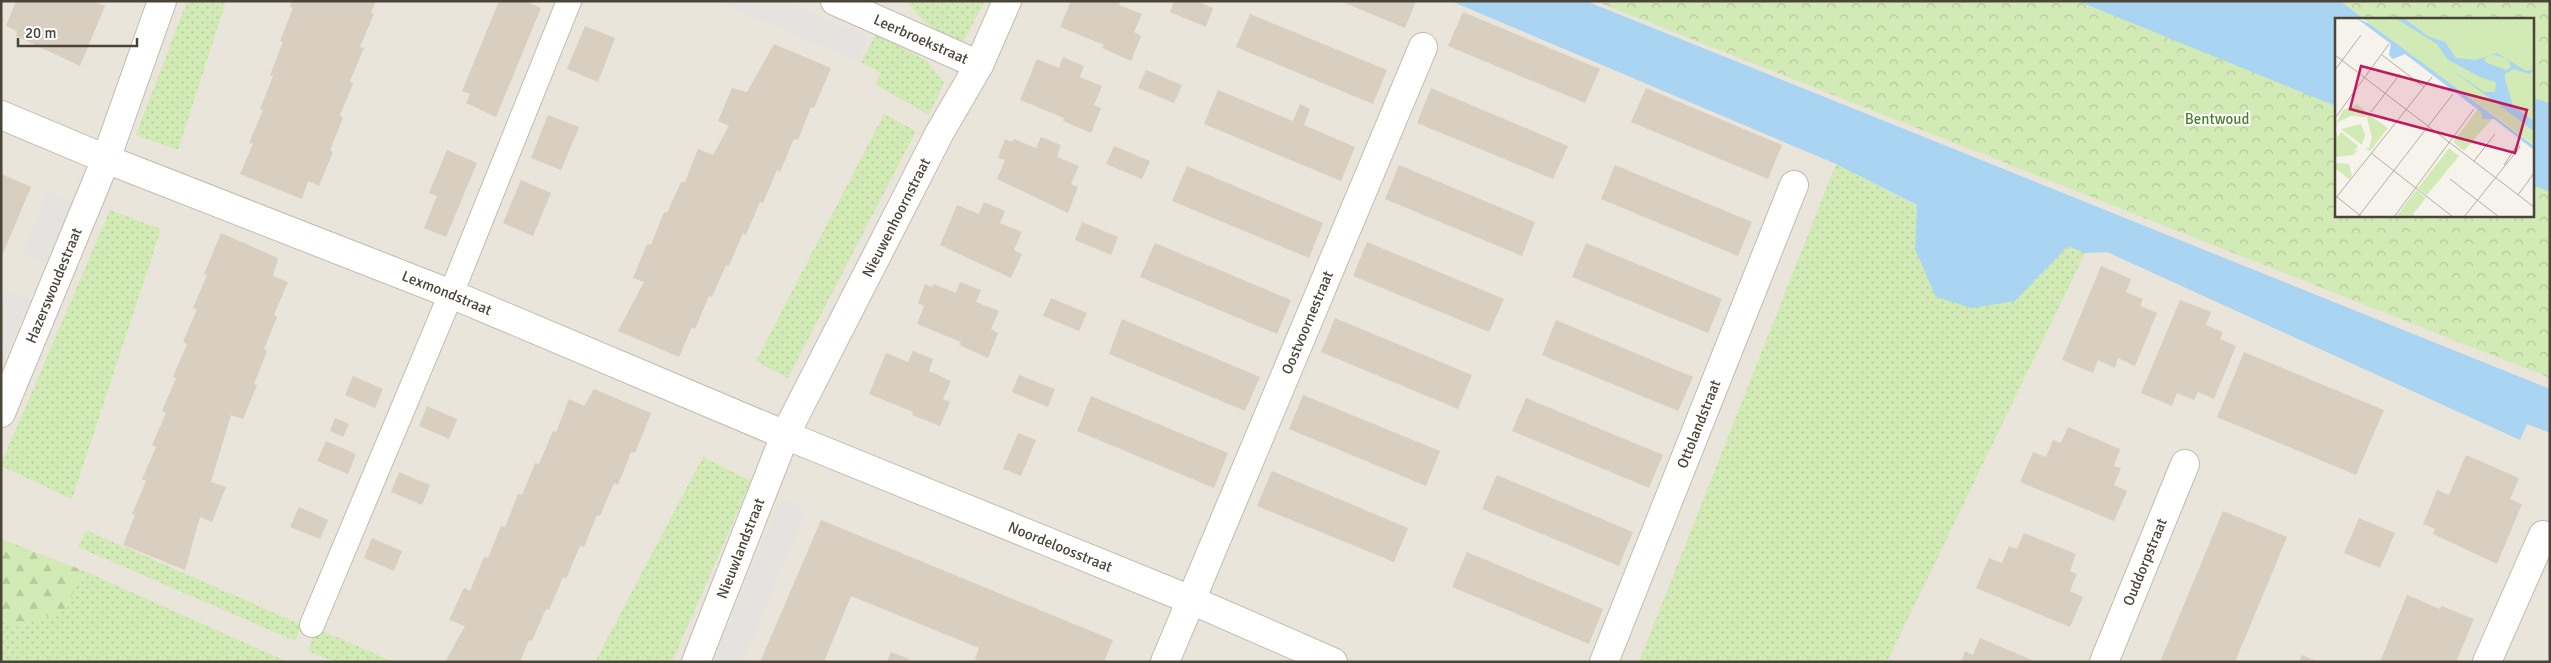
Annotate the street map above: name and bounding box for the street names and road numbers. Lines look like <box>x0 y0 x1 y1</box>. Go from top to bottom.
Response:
street label: Leerbroekstraat <box>871 10 971 68</box>
street label: Nieuwenhoornstraat <box>858 155 934 280</box>
street label: Hazerswoudestraat <box>22 225 86 346</box>
street label: Lexmondstraat <box>399 267 494 319</box>
street label: Oostvoornestraat <box>1278 268 1337 377</box>
street label: Ottolandstraat <box>1673 377 1724 471</box>
street label: Nieuwlandstraat <box>713 496 768 601</box>
street label: Ouddorpstraat <box>2119 516 2171 608</box>
street label: Noordeloosstraat <box>1006 518 1115 576</box>

